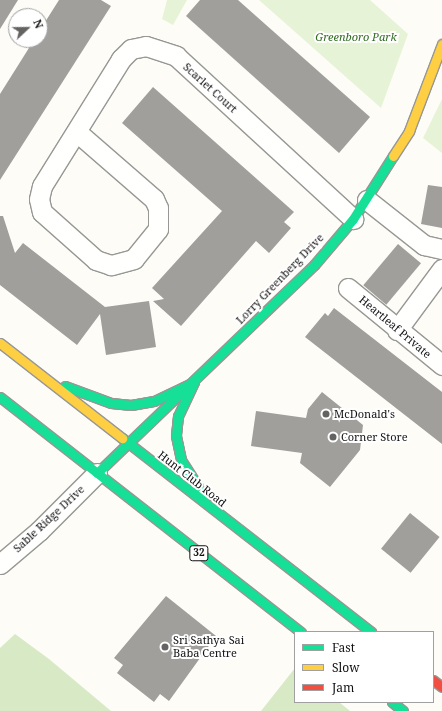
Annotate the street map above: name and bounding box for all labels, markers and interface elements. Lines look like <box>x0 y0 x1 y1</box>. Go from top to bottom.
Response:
north arrow <box>8 8 48 48</box>
text: N <box>30 17 47 31</box>
park label: Greenboro Park <box>315 30 397 44</box>
street label: Scarlet Court <box>180 60 240 116</box>
street label: Lorry Greenberg Drive <box>234 231 326 327</box>
street label: Heartleaf Private <box>356 293 434 361</box>
place label: McDonald's <box>334 407 395 421</box>
marker: McDonald's <box>321 409 331 419</box>
place label: Corner Store <box>341 430 408 444</box>
marker: Corner Store <box>328 432 338 442</box>
street label: Hunt Club Road <box>155 448 229 510</box>
street label: Sable Ridge Drive <box>11 483 87 555</box>
road number: 32 <box>189 545 209 561</box>
legend <box>294 631 434 703</box>
place label: Sri Sathya Sai Baba Centre <box>173 634 244 660</box>
text: Fast <box>332 639 355 656</box>
marker: Sri Sathya Sai Baba Centre <box>160 642 170 652</box>
text: Slow <box>332 659 360 676</box>
text: Jam <box>332 679 354 696</box>

